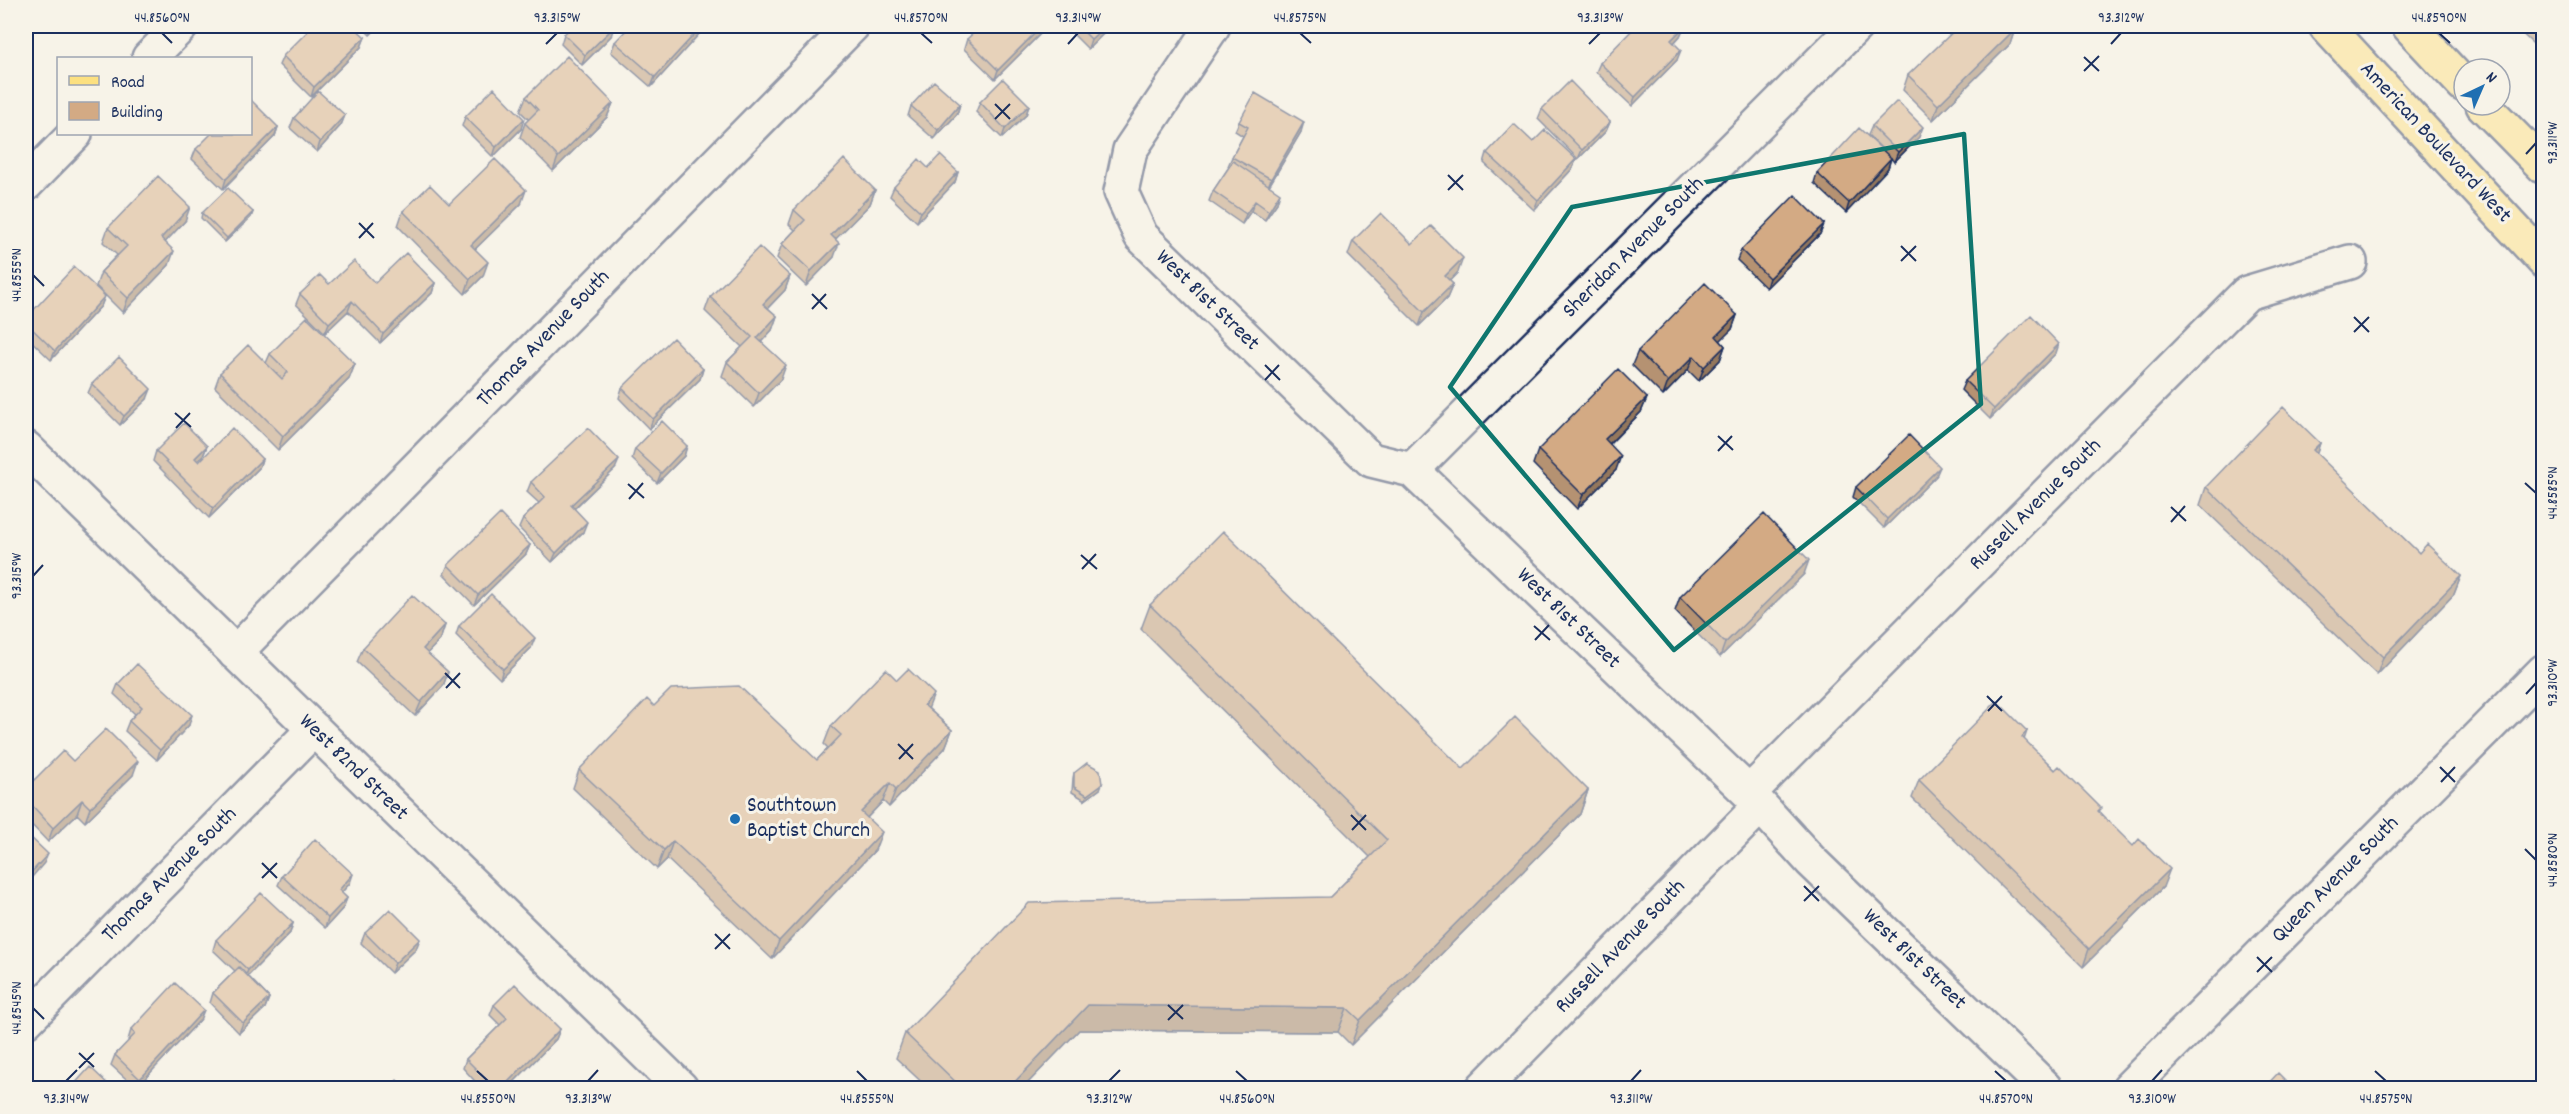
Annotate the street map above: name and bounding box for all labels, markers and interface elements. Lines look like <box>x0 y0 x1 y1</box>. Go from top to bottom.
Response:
text: 44.8560°N <box>134 8 190 30</box>
text: 93.315°W <box>534 8 581 30</box>
text: 44.8570°N <box>894 8 948 30</box>
text: 93.314°W <box>1055 8 1101 30</box>
text: 44.8575°N <box>1274 8 1326 30</box>
text: 93.313°W <box>1577 8 1623 30</box>
text: 93.312°W <box>2098 8 2144 30</box>
text: 44.8590°N <box>2411 8 2467 30</box>
street label: American Boulevard West <box>2352 55 2518 231</box>
legend <box>57 57 252 135</box>
north arrow <box>2452 57 2512 117</box>
text: N <box>2480 67 2502 89</box>
text: Road <box>111 71 145 96</box>
text: Building <box>111 101 163 126</box>
text: 93.311°W <box>2543 121 2565 164</box>
street label: Sheridan Avenue South <box>1556 170 1712 326</box>
street label: West 81st Street <box>1148 243 1266 359</box>
text: 44.8555°N <box>7 248 29 302</box>
street label: Thomas Avenue South <box>470 263 618 415</box>
street label: Russell Avenue South <box>1963 432 2109 578</box>
text: 44.8585°N <box>2543 466 2565 520</box>
text: 93.315°W <box>7 552 29 599</box>
street label: West 81st Street <box>1509 561 1627 677</box>
text: 93.310°W <box>2543 659 2565 707</box>
street label: West 82nd Street <box>291 707 415 829</box>
place label: Southtown Baptist Church <box>747 791 870 847</box>
street label: Thomas Avenue South <box>95 800 245 950</box>
street label: Queen Avenue South <box>2265 809 2407 951</box>
marker: Southtown Baptist Church <box>728 812 742 826</box>
text: 44.8580°N <box>2543 833 2565 887</box>
street label: Russell Avenue South <box>1549 873 1693 1021</box>
street label: West 81st Street <box>1855 902 1973 1018</box>
text: 44.8545°N <box>7 981 29 1035</box>
text: 93.314°W <box>43 1089 89 1111</box>
text: 44.8550°N <box>460 1089 516 1111</box>
text: 93.313°W <box>565 1089 611 1111</box>
text: 44.8555°N <box>840 1089 894 1111</box>
text: 93.312°W <box>1086 1089 1132 1111</box>
text: 44.8560°N <box>1219 1089 1275 1111</box>
text: 93.311°W <box>1610 1089 1653 1111</box>
text: 44.8570°N <box>1979 1089 2033 1111</box>
text: 93.310°W <box>2128 1089 2176 1111</box>
text: 44.8575°N <box>2360 1089 2412 1111</box>

